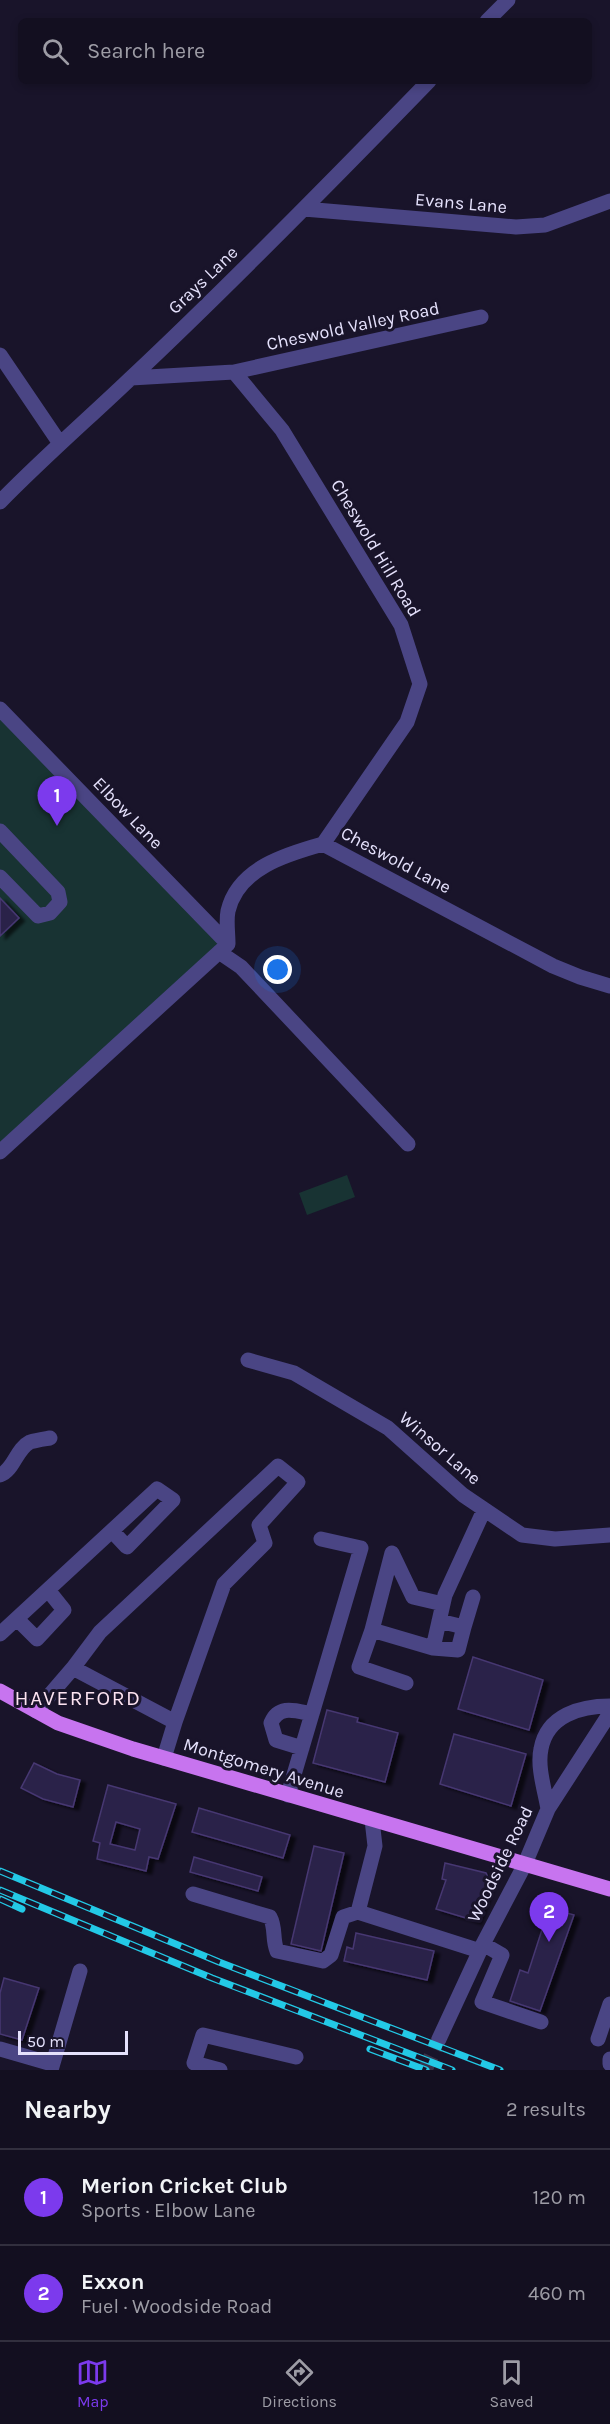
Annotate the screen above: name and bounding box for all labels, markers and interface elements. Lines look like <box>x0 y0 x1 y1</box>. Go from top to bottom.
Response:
search box <box>18 18 592 84</box>
icon: search <box>39 35 72 68</box>
text: Search here <box>87 38 205 64</box>
street label: Evans Lane <box>414 188 508 218</box>
street label: Grays Lane <box>164 241 242 319</box>
street label: Cheswold Valley Road <box>264 297 442 355</box>
street label: Cheswold Hill Road <box>326 475 426 621</box>
street label: Elbow Lane <box>88 772 168 854</box>
pin: 1 <box>38 776 76 826</box>
street label: Cheswold Lane <box>337 822 455 898</box>
your location <box>263 955 292 984</box>
street label: Winsor Lane <box>395 1407 485 1489</box>
district label: HAVERFORD <box>15 1686 141 1710</box>
street label: Montgomery Avenue <box>181 1733 347 1803</box>
street label: Woodside Road <box>462 1802 538 1926</box>
pin: 2 <box>530 1892 568 1942</box>
scale bar <box>18 2028 128 2056</box>
text: 50 m <box>27 2032 64 2051</box>
text: Nearby <box>24 2094 111 2125</box>
text: 2 results <box>506 2098 586 2121</box>
text: Merion Cricket Club <box>81 2173 288 2199</box>
text: 1 <box>40 2186 47 2209</box>
text: 120 m <box>532 2186 586 2209</box>
text: Sports · Elbow Lane <box>81 2199 256 2222</box>
text: Exxon <box>81 2269 144 2295</box>
text: 2 <box>37 2282 50 2305</box>
text: 460 m <box>528 2282 586 2305</box>
text: Fuel · Woodside Road <box>81 2295 272 2318</box>
tab: Map <box>76 2356 109 2411</box>
tab: Directions <box>262 2356 337 2411</box>
tab: Saved <box>490 2356 534 2411</box>

